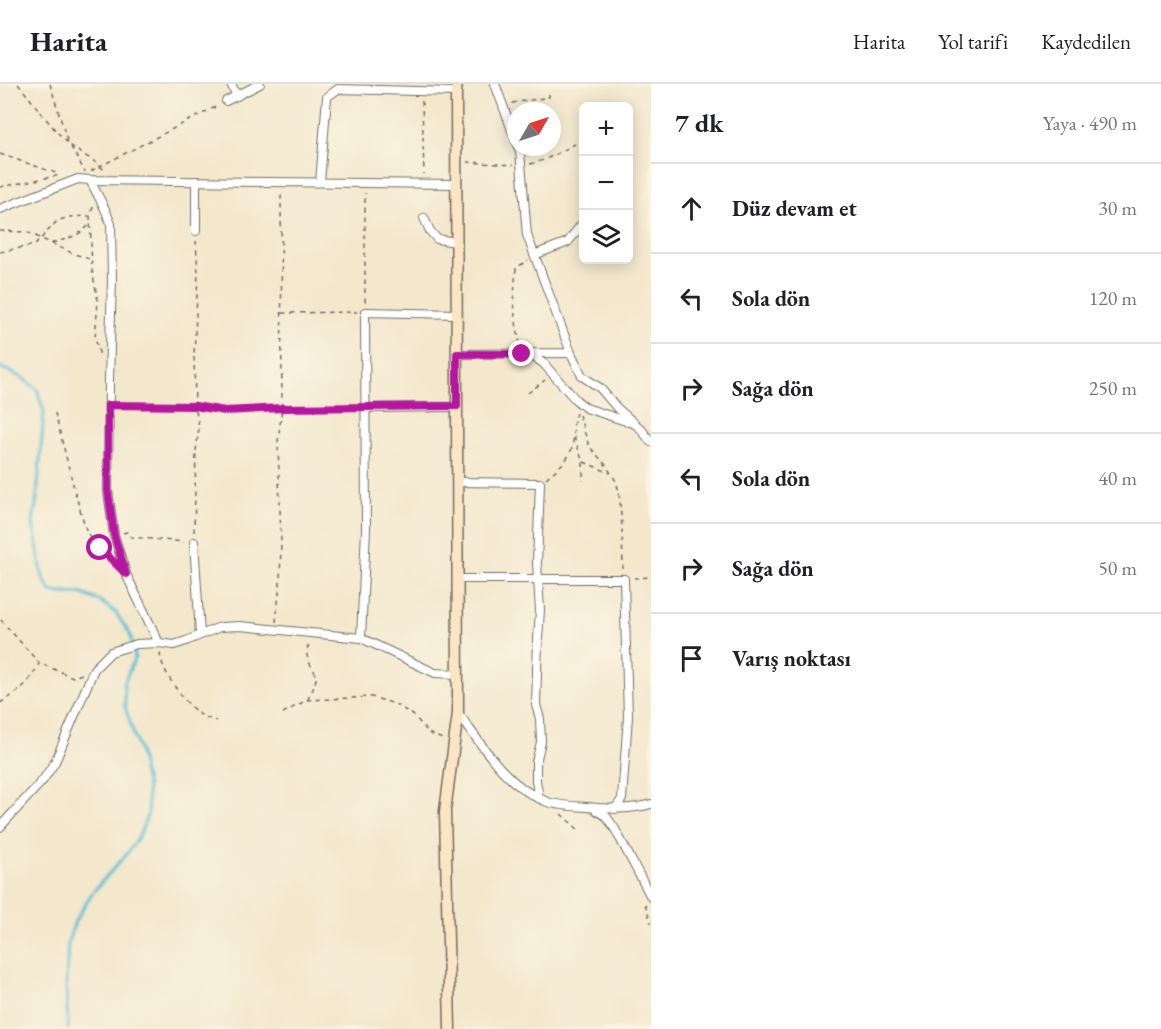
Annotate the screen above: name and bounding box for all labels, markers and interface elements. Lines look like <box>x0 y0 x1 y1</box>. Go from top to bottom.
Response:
text: Harita <box>30 23 107 59</box>
text: Harita <box>853 28 905 55</box>
text: Yol tarifi <box>938 28 1008 55</box>
text: Kaydedilen <box>1041 28 1131 55</box>
north arrow <box>507 102 561 156</box>
map controls <box>579 102 633 264</box>
button: + <box>579 102 633 156</box>
text: 7 dk <box>675 106 724 140</box>
text: Yaya · 490 m <box>1043 110 1137 136</box>
button: − <box>579 156 633 210</box>
icon: ahead <box>675 192 708 225</box>
text: Düz devam et <box>732 194 857 223</box>
text: 30 m <box>1098 195 1137 221</box>
button: layers <box>579 210 633 264</box>
icon: left <box>675 282 708 315</box>
text: Sola dön <box>732 284 810 313</box>
text: 120 m <box>1089 285 1137 311</box>
route end <box>508 340 534 366</box>
icon: right <box>675 372 708 405</box>
text: Sağa dön <box>732 374 814 403</box>
text: 250 m <box>1089 375 1137 401</box>
icon: left <box>675 462 708 495</box>
text: Sola dön <box>732 464 810 493</box>
text: 40 m <box>1098 465 1137 491</box>
route start <box>86 534 112 560</box>
icon: right <box>675 552 708 585</box>
text: Sağa dön <box>732 554 814 583</box>
text: 50 m <box>1098 555 1137 581</box>
icon: arrive <box>675 642 708 675</box>
text: Varış noktası <box>732 644 851 673</box>

